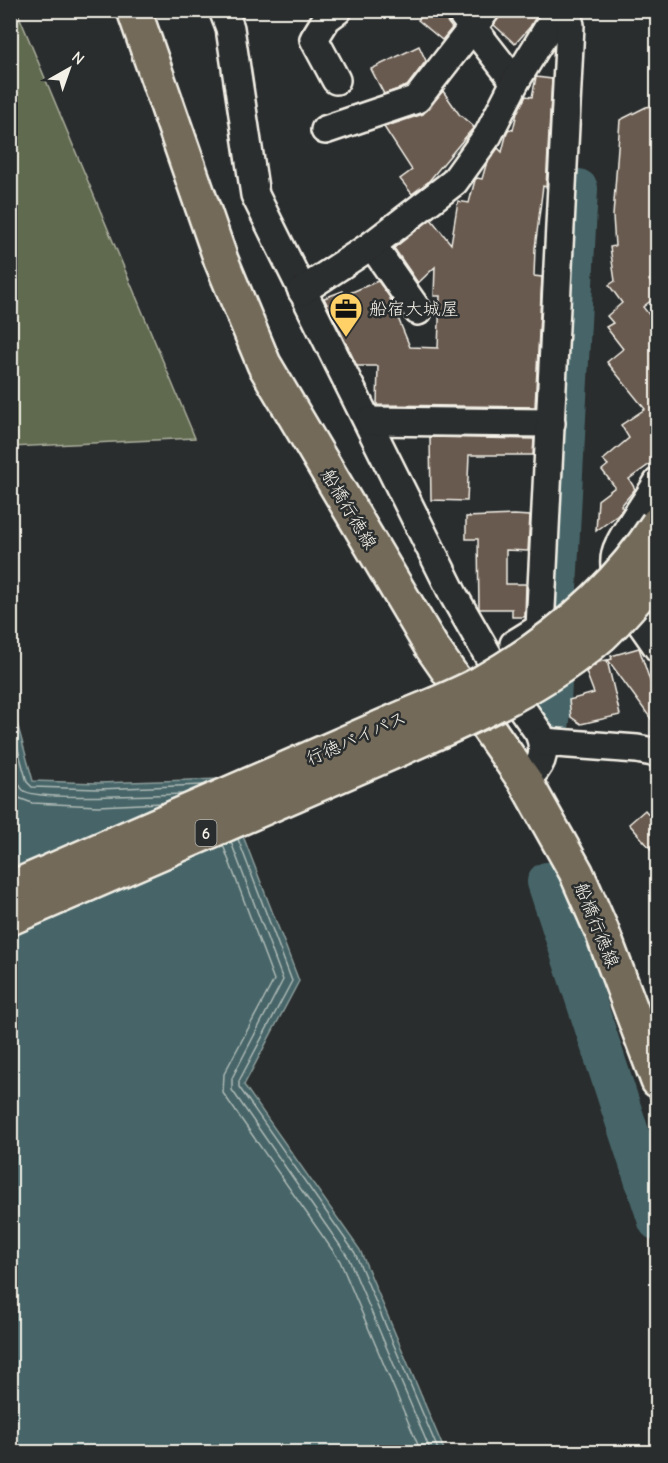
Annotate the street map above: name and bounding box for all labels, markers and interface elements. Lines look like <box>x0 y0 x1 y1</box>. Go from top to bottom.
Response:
north arrow <box>39 39 99 99</box>
text: N <box>68 48 88 69</box>
office icon: 船宿大城屋 <box>328 291 364 338</box>
place label: 船宿大城屋 <box>369 299 459 320</box>
street label: 船橋行徳線 <box>316 465 381 553</box>
street label: 行徳バイパス <box>303 707 410 770</box>
road number: 6 <box>196 820 216 846</box>
street label: 船橋行徳線 <box>570 880 623 971</box>

